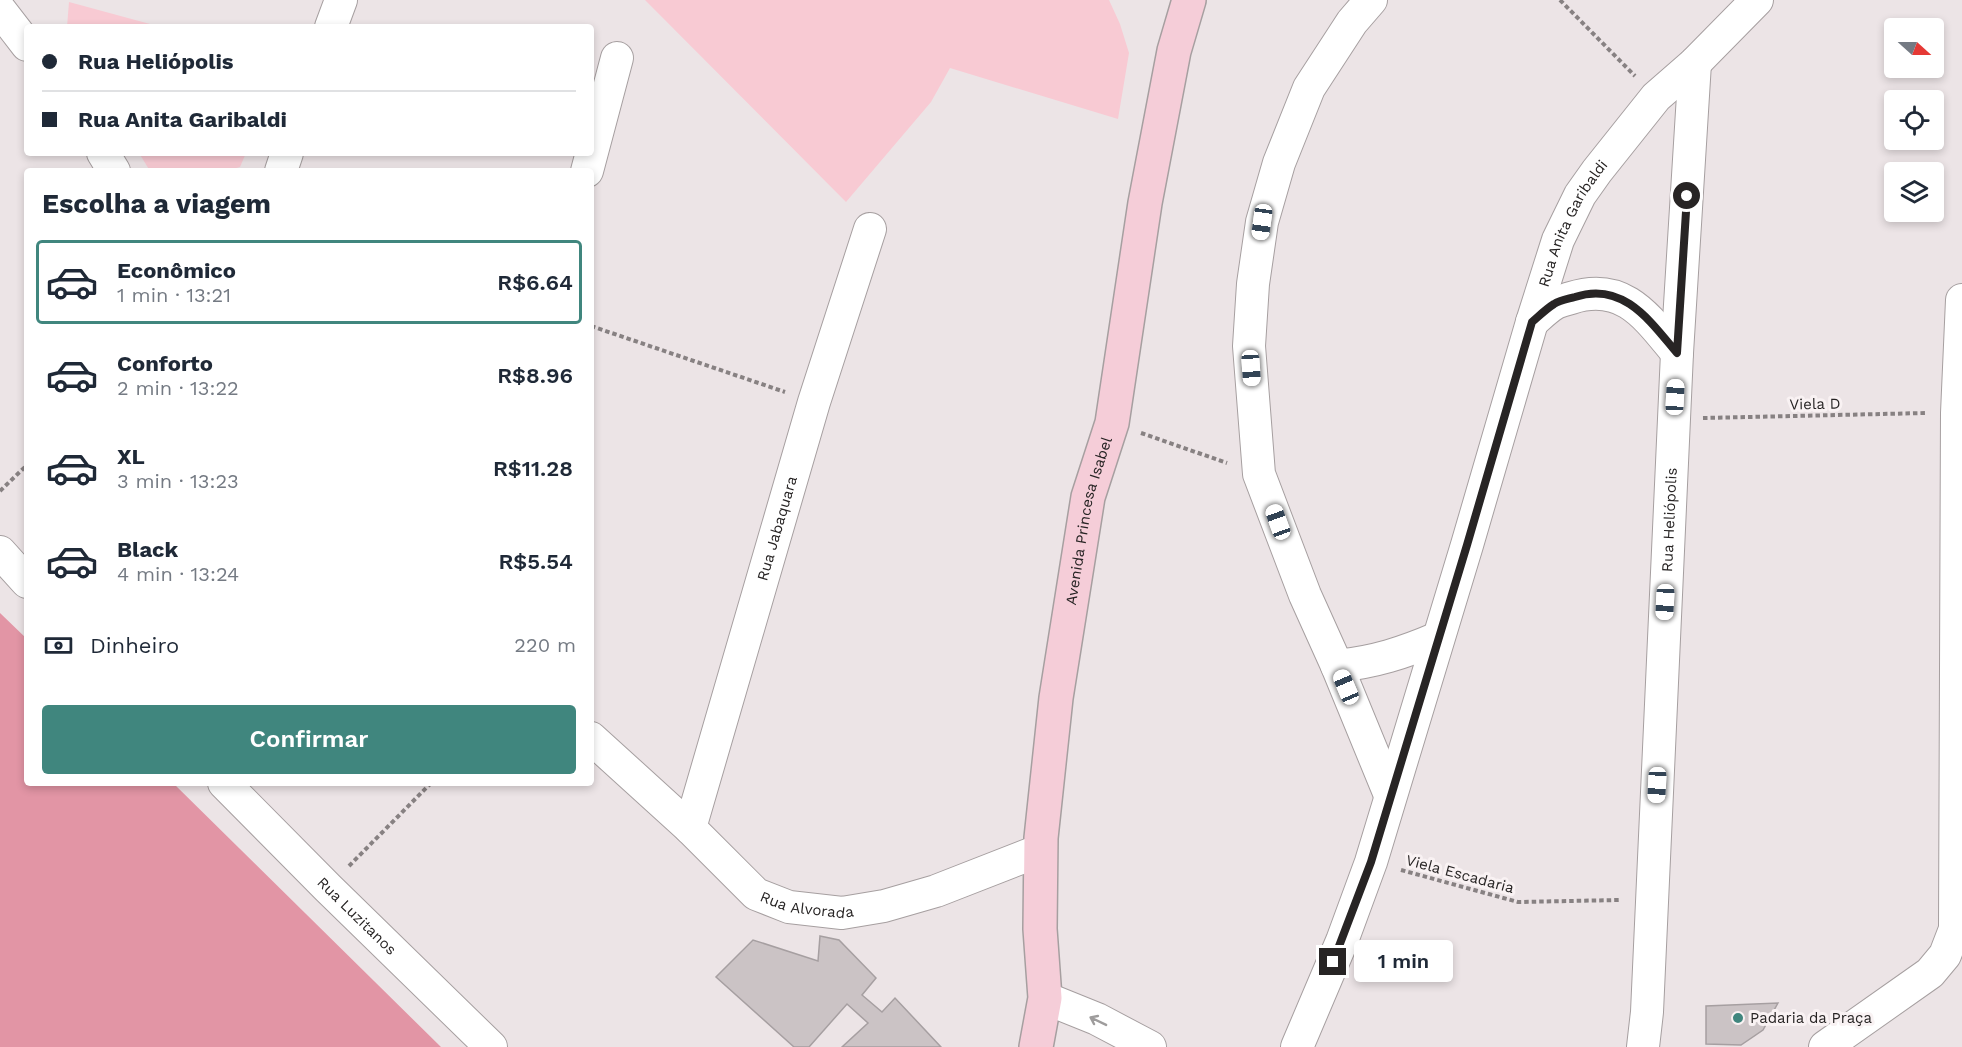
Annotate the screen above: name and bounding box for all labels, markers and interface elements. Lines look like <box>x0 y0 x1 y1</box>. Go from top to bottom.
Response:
north arrow <box>1884 18 1944 78</box>
map controls <box>1884 18 1944 222</box>
text: Rua Heliópolis <box>78 49 234 74</box>
button: locate <box>1884 90 1944 150</box>
text: Rua Anita Garibaldi <box>78 107 287 132</box>
street label: Rua Anita Garibaldi <box>1535 156 1611 289</box>
button: layers <box>1884 162 1944 222</box>
route start <box>1673 182 1700 209</box>
text: Escolha a viagem <box>42 188 271 220</box>
car <box>1251 203 1273 241</box>
icon: car <box>45 255 99 309</box>
text: Econômico <box>117 258 236 283</box>
text: R$6.64 <box>497 270 573 295</box>
text: 1 min · 13:21 <box>117 283 231 307</box>
icon: car <box>45 348 99 402</box>
car <box>1241 349 1261 387</box>
text: Conforto <box>117 351 213 376</box>
text: R$8.96 <box>497 363 573 388</box>
text: 2 min · 13:22 <box>117 376 239 400</box>
car <box>1665 379 1685 415</box>
street label: Viela D <box>1789 395 1841 413</box>
street label: Avenida Princesa Isabel <box>1062 434 1116 606</box>
icon: car <box>45 441 99 495</box>
text: XL <box>117 444 145 469</box>
text: R$11.28 <box>493 456 573 481</box>
street label: Rua Heliópolis <box>1658 467 1681 572</box>
text: 3 min · 13:23 <box>117 469 239 493</box>
street label: Rua Jabaquara <box>753 473 801 583</box>
car <box>1263 502 1293 542</box>
icon: car <box>45 534 99 588</box>
text: Black <box>117 537 178 562</box>
text: R$5.54 <box>498 549 573 574</box>
text: 4 min · 13:24 <box>117 562 239 586</box>
car <box>1655 584 1675 620</box>
icon: cash <box>42 629 75 662</box>
text: Dinheiro <box>90 633 179 658</box>
text: 220 m <box>514 633 576 657</box>
car <box>1331 667 1361 707</box>
button: Confirmar <box>42 705 576 774</box>
car <box>1647 767 1667 803</box>
street label: Viela Escadaria <box>1404 851 1516 897</box>
street label: Rua Luzitanos <box>313 873 400 959</box>
street label: Rua Alvorada <box>758 888 855 922</box>
callout: 1 min <box>1354 941 1453 983</box>
route end <box>1319 948 1346 975</box>
text: 1 min <box>1378 949 1429 973</box>
place label: Padaria da Praça <box>1750 1009 1873 1027</box>
marker: Padaria da Praça <box>1731 1011 1745 1025</box>
one-way arrow <box>1090 1014 1108 1026</box>

